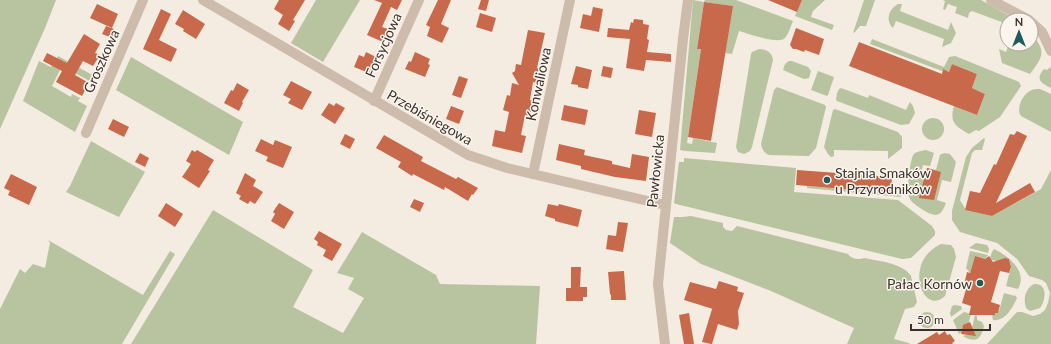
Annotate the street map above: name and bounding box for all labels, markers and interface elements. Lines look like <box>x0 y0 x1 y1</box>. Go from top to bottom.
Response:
street label: Forsycjowa <box>361 10 405 80</box>
north arrow <box>999 12 1039 52</box>
text: N <box>1015 15 1023 28</box>
street label: Groszkowa <box>79 27 123 95</box>
street label: Konwaliowa <box>522 46 554 122</box>
street label: Przebiśniegowa <box>384 86 476 148</box>
street label: Pawłowicka <box>643 134 667 208</box>
place label: Stajnia Smaków u Przyrodników <box>835 164 931 197</box>
marker: Stajnia Smaków u Przyrodników <box>822 175 832 185</box>
place label: Pałac Kornów <box>887 275 972 292</box>
marker: Pałac Kornów <box>975 278 985 288</box>
scale bar <box>911 306 990 332</box>
text: 50 m <box>917 312 944 327</box>

